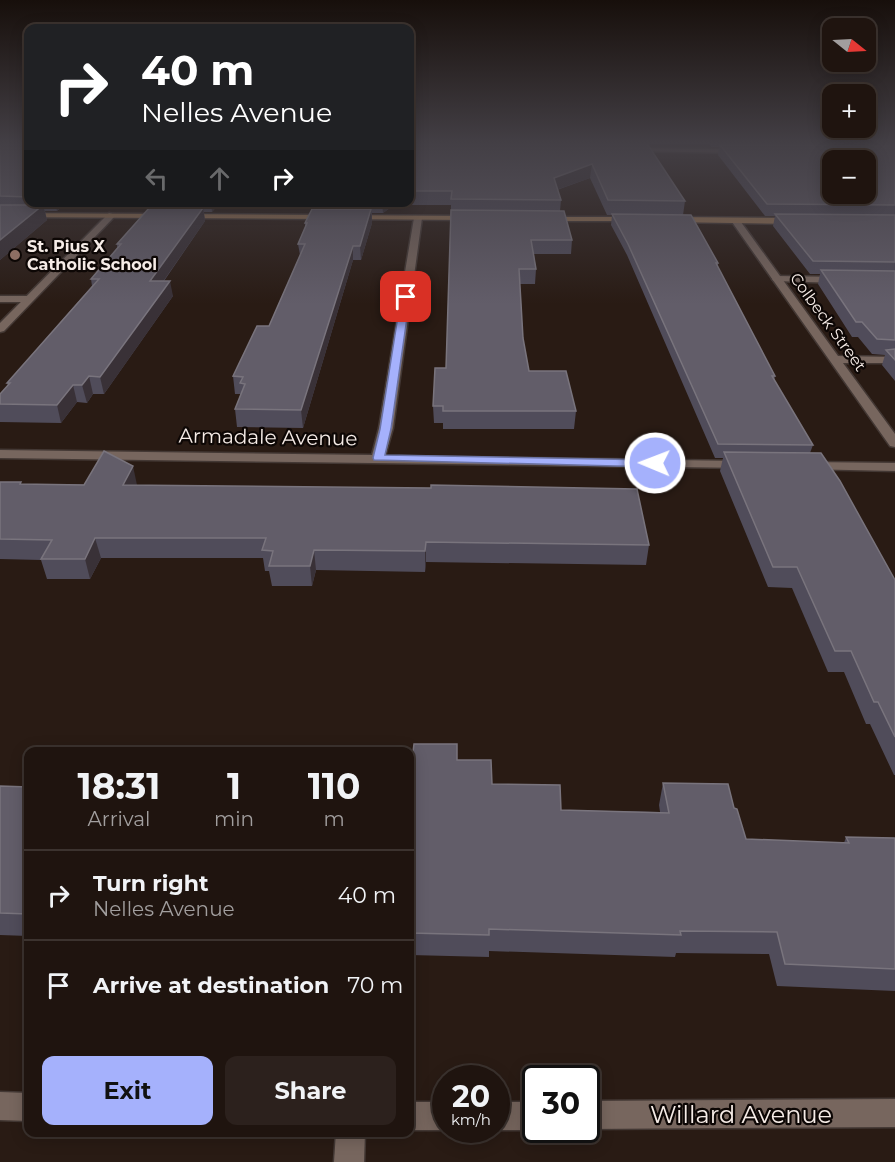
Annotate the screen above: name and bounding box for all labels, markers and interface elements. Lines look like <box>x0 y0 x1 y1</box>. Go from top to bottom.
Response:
north arrow <box>822 18 876 72</box>
map controls <box>822 18 876 204</box>
text: 40 m <box>141 44 254 96</box>
icon: right <box>42 48 120 126</box>
button: + <box>822 84 876 138</box>
text: Nelles Avenue <box>141 96 332 129</box>
button: − <box>822 150 876 204</box>
icon: left <box>140 162 173 195</box>
icon: ahead <box>203 162 236 195</box>
icon: right <box>266 162 299 195</box>
place label: St. Pius X Catholic School <box>27 237 157 274</box>
marker: St. Pius X Catholic School <box>8 248 22 262</box>
street label: Colbeck Street <box>786 269 870 375</box>
pin <box>380 271 431 322</box>
icon: arrive <box>389 280 422 313</box>
street label: Armadale Avenue <box>178 423 358 451</box>
position arrow <box>623 431 687 495</box>
text: 18:31 <box>78 764 160 808</box>
text: 1 <box>227 764 241 808</box>
text: 110 <box>308 764 360 808</box>
text: Arrival <box>87 807 151 831</box>
text: min <box>214 807 254 831</box>
text: m <box>323 807 345 831</box>
text: Turn right <box>93 870 208 897</box>
icon: right <box>42 879 75 912</box>
text: 40 m <box>338 882 396 909</box>
text: Nelles Avenue <box>93 897 235 921</box>
icon: arrive <box>42 969 75 1002</box>
text: Arrive at destination <box>93 972 329 999</box>
text: 70 m <box>347 972 403 999</box>
button: Exit <box>42 1056 213 1125</box>
button: Share <box>225 1056 396 1125</box>
speed limit sign: 30 <box>522 1065 600 1143</box>
text: 20 <box>452 1078 490 1115</box>
street label: Willard Avenue <box>650 1100 832 1129</box>
text: km/h <box>451 1110 491 1129</box>

